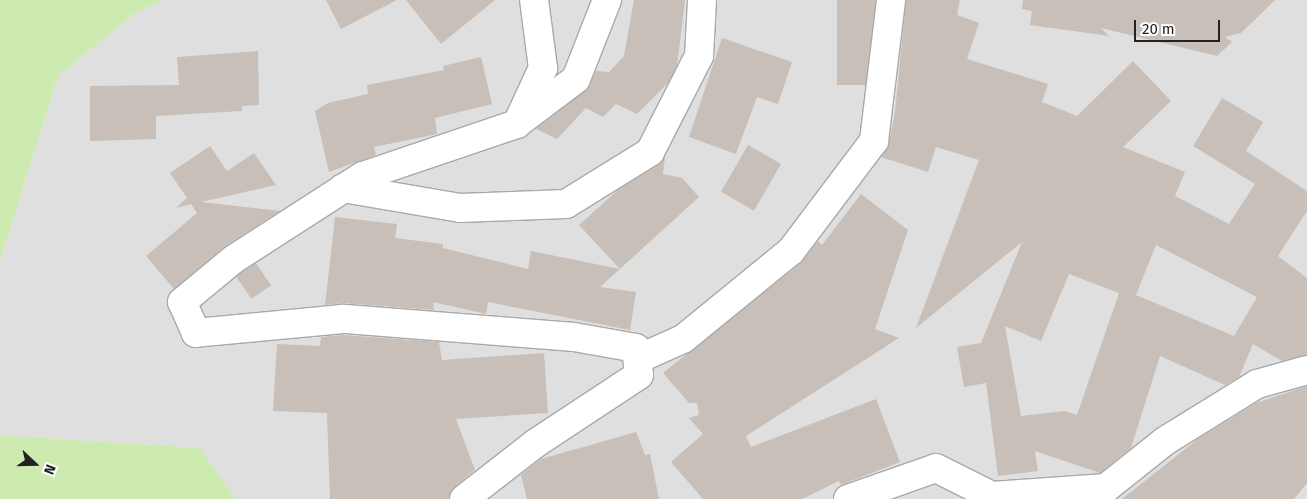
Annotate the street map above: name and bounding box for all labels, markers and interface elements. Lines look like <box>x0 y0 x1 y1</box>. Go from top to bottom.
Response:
scale bar <box>1137 10 1223 42</box>
text: 20 m <box>1142 20 1175 38</box>
north arrow <box>10 439 60 489</box>
text: N <box>40 462 59 477</box>

